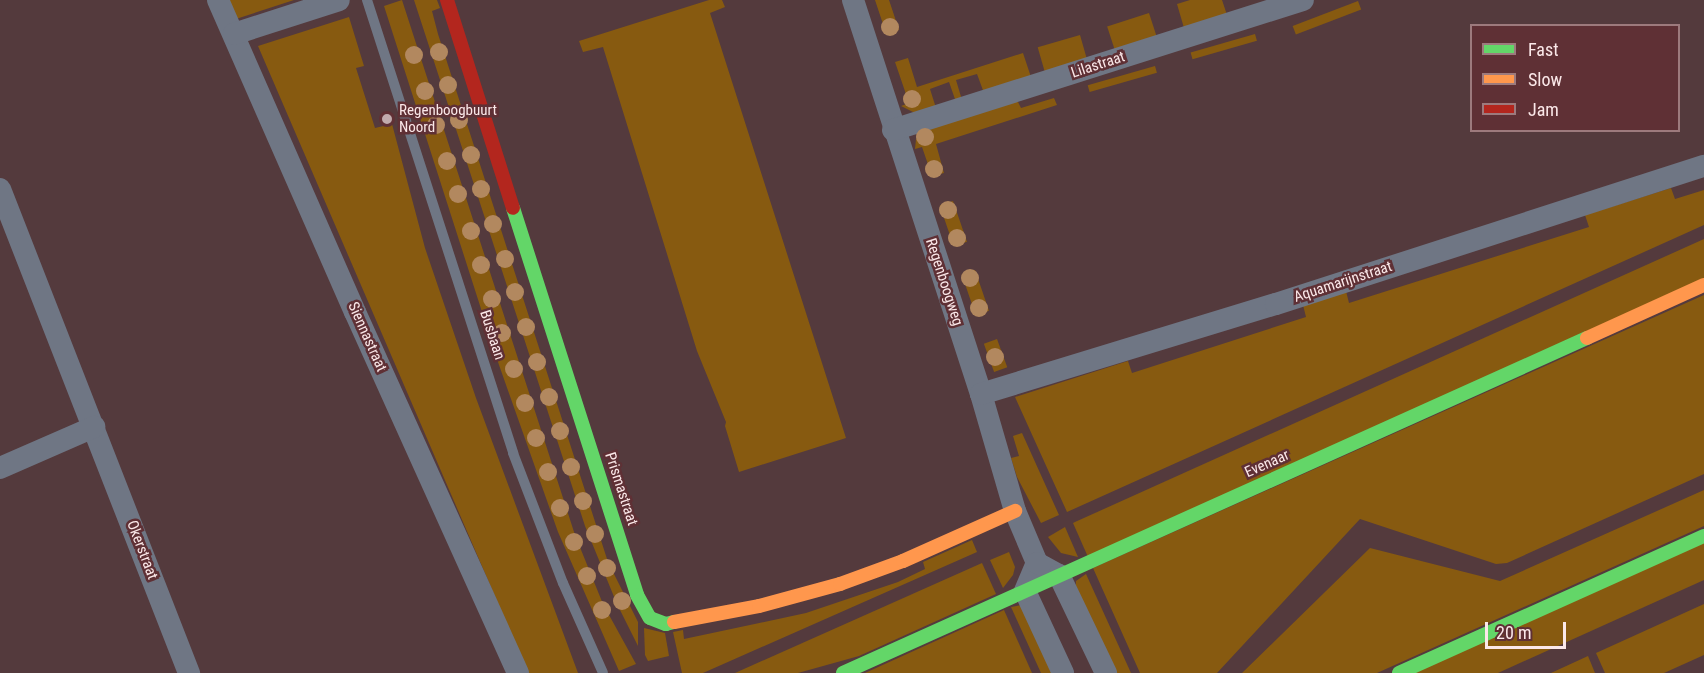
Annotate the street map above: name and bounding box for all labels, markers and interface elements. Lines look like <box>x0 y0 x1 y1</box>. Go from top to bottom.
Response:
legend <box>1470 24 1680 132</box>
text: Fast <box>1528 39 1559 60</box>
street label: Lilastraat <box>1069 48 1127 82</box>
text: Slow <box>1528 69 1562 90</box>
text: Jam <box>1528 99 1559 120</box>
place label: Regenboogbuurt Noord <box>399 101 497 136</box>
marker: Regenboogbuurt Noord <box>380 112 394 126</box>
street label: Regenboogweg <box>921 236 967 328</box>
street label: Aquamarijnstraat <box>1292 258 1394 306</box>
street label: Siennastraat <box>344 299 390 375</box>
street label: Busbaan <box>476 308 508 362</box>
street label: Evenaar <box>1242 446 1292 482</box>
street label: Prismastraat <box>601 450 641 528</box>
street label: Okerstraat <box>123 518 161 582</box>
scale bar <box>1488 610 1569 648</box>
text: 20 m <box>1496 622 1531 643</box>

